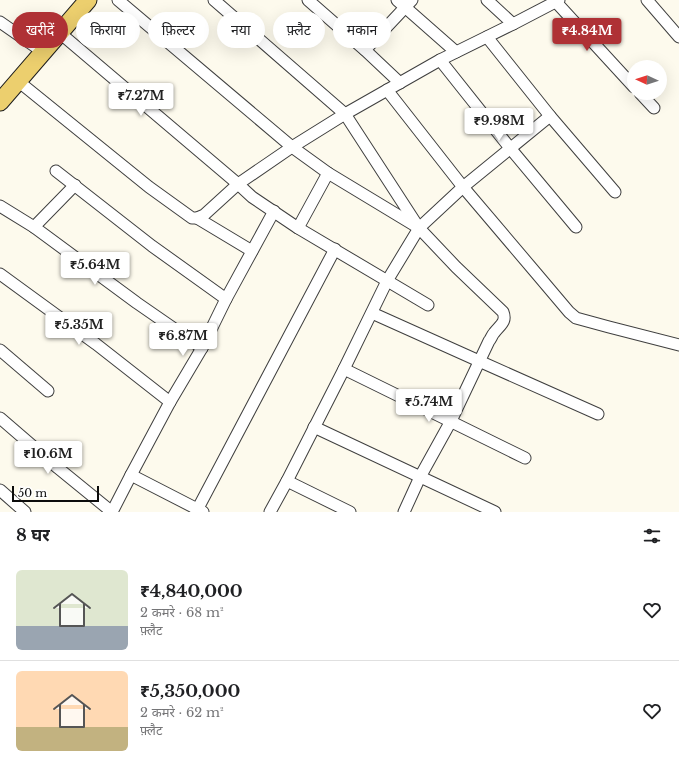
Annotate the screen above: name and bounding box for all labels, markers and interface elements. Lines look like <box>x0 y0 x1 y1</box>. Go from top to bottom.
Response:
chip: खरीदें <box>12 12 68 48</box>
chip: किराया <box>76 12 140 48</box>
chip: फ़िल्टर <box>148 12 209 48</box>
chip: नया <box>217 12 265 48</box>
chip: फ़्लैट <box>273 12 325 48</box>
chip: मकान <box>333 12 391 48</box>
pin: ₹4.84M <box>554 18 620 52</box>
text: ₹4.84M <box>561 22 613 39</box>
north arrow <box>627 60 667 100</box>
map controls <box>627 60 667 100</box>
pin: ₹7.27M <box>108 83 174 117</box>
text: ₹7.27M <box>118 87 165 104</box>
pin: ₹9.98M <box>466 108 532 142</box>
text: ₹9.98M <box>473 112 525 129</box>
pin: ₹5.64M <box>62 252 128 286</box>
text: ₹5.64M <box>70 256 120 273</box>
pin: ₹5.35M <box>46 312 112 346</box>
text: ₹5.35M <box>54 316 104 333</box>
pin: ₹6.87M <box>150 323 216 357</box>
text: ₹6.87M <box>158 327 208 344</box>
pin: ₹5.74M <box>396 389 462 423</box>
text: ₹5.74M <box>405 393 453 410</box>
pin: ₹10.6M <box>15 441 81 475</box>
text: ₹10.6M <box>23 445 73 462</box>
scale bar <box>12 484 99 503</box>
text: 50 m <box>18 486 47 500</box>
text: 8 घर <box>16 525 50 546</box>
icon: filters <box>641 525 663 547</box>
text: ₹4,840,000 <box>140 581 243 602</box>
icon: home <box>48 586 96 634</box>
icon: heart <box>641 599 663 621</box>
text: 2 कमरे · 68 m² <box>140 604 224 621</box>
text: फ़्लैट <box>140 622 163 639</box>
text: ₹5,350,000 <box>140 681 240 702</box>
icon: home <box>48 687 96 735</box>
icon: heart <box>641 700 663 722</box>
text: 2 कमरे · 62 m² <box>140 704 224 721</box>
text: फ़्लैट <box>140 722 163 739</box>

